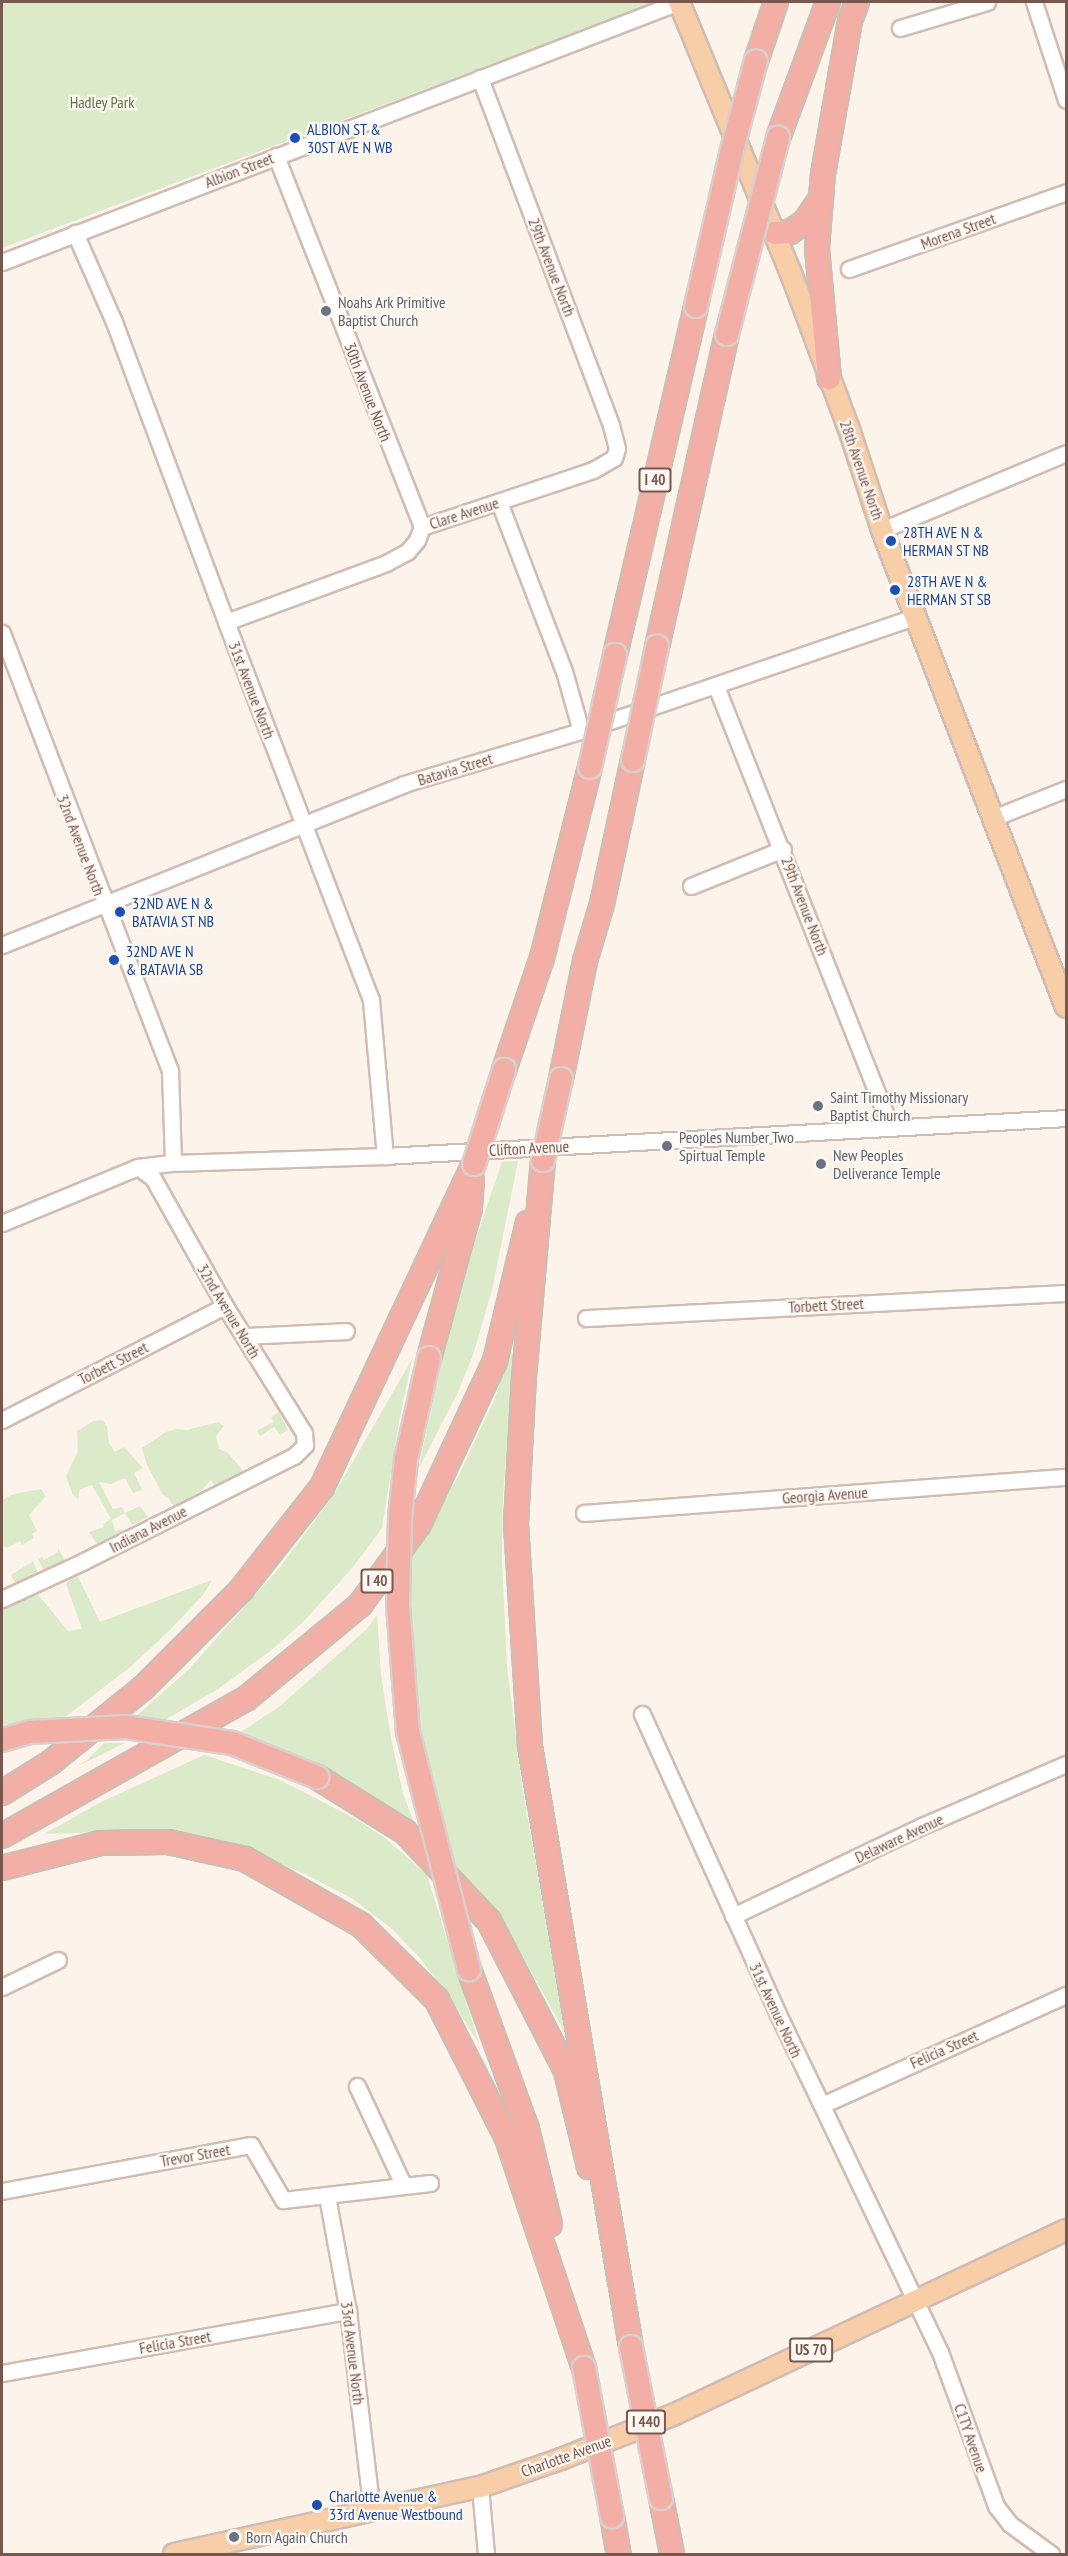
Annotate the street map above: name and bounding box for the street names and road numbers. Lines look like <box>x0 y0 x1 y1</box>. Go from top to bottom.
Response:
street label: Albion Street <box>202 148 276 192</box>
street label: Morena Street <box>918 209 998 253</box>
street label: 29th Avenue North <box>524 215 580 319</box>
street label: 30th Avenue North <box>340 340 396 444</box>
street label: 28th Avenue North <box>836 417 888 523</box>
road number: I 40 <box>638 468 672 492</box>
street label: Clare Avenue <box>427 493 501 533</box>
street label: 31st Avenue North <box>225 638 279 742</box>
street label: Batavia Street <box>415 749 495 789</box>
street label: 32nd Avenue North <box>53 791 109 899</box>
street label: 29th Avenue North <box>777 854 833 958</box>
street label: Clifton Avenue <box>488 1136 570 1160</box>
street label: 32nd Avenue North <box>193 1260 265 1362</box>
street label: Torbett Street <box>788 1293 864 1317</box>
street label: Torbett Street <box>75 1337 151 1389</box>
street label: Georgia Avenue <box>781 1482 869 1508</box>
street label: Indiana Avenue <box>106 1501 190 1557</box>
road number: I 40 <box>360 1569 394 1593</box>
street label: Delaware Avenue <box>852 1809 946 1867</box>
street label: 31st Avenue North <box>745 1959 807 2061</box>
street label: Felicia Street <box>907 2025 981 2073</box>
street label: Trevor Street <box>159 2139 231 2171</box>
street label: 33rd Avenue North <box>337 2300 369 2406</box>
street label: Felicia Street <box>138 2326 212 2358</box>
road number: US 70 <box>788 2338 834 2362</box>
street label: C1TY Avenue <box>950 2401 992 2475</box>
road number: I 440 <box>625 2410 667 2434</box>
street label: Charlotte Avenue <box>518 2431 614 2481</box>

